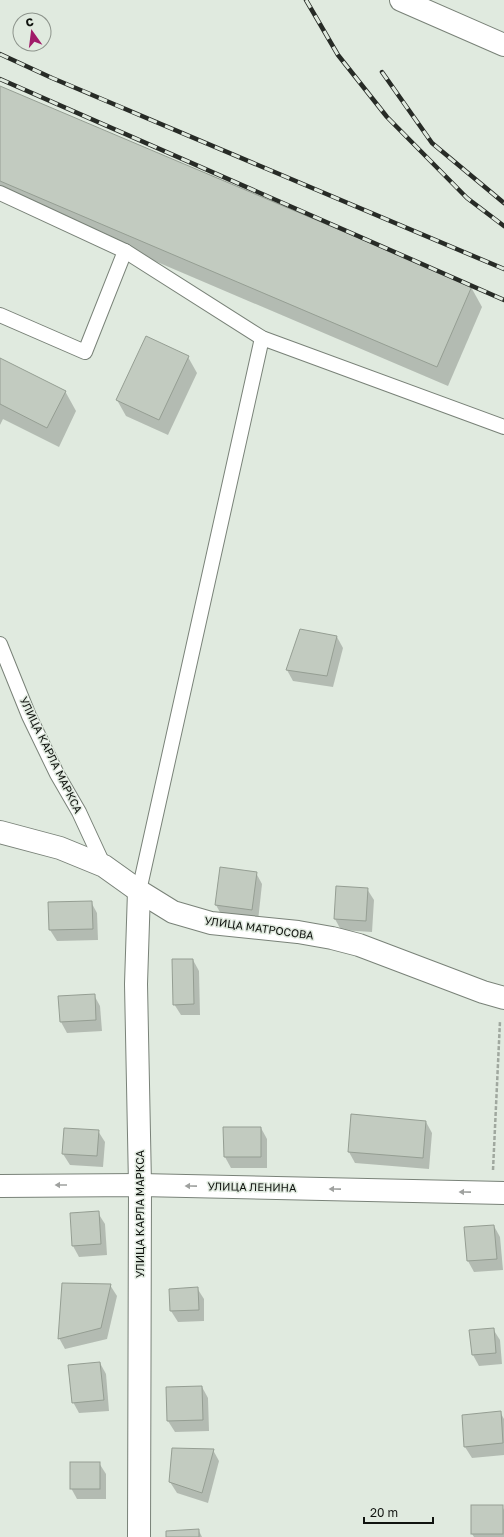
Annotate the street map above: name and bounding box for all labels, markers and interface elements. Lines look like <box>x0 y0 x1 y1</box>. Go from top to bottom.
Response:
north arrow <box>12 12 52 52</box>
text: С <box>24 15 35 29</box>
street label: УЛИЦА КАРЛА МАРКСА <box>18 694 86 816</box>
street label: УЛИЦА МАТРОСОВА <box>204 913 315 942</box>
street label: УЛИЦА КАРЛА МАРКСА <box>133 1149 146 1278</box>
street label: УЛИЦА ЛЕНИНА <box>207 1179 297 1194</box>
one-way arrow <box>54 1182 67 1188</box>
one-way arrow <box>184 1183 197 1189</box>
one-way arrow <box>328 1186 341 1192</box>
one-way arrow <box>458 1189 471 1195</box>
scale bar <box>364 1499 433 1525</box>
text: 20 m <box>370 1505 398 1520</box>

